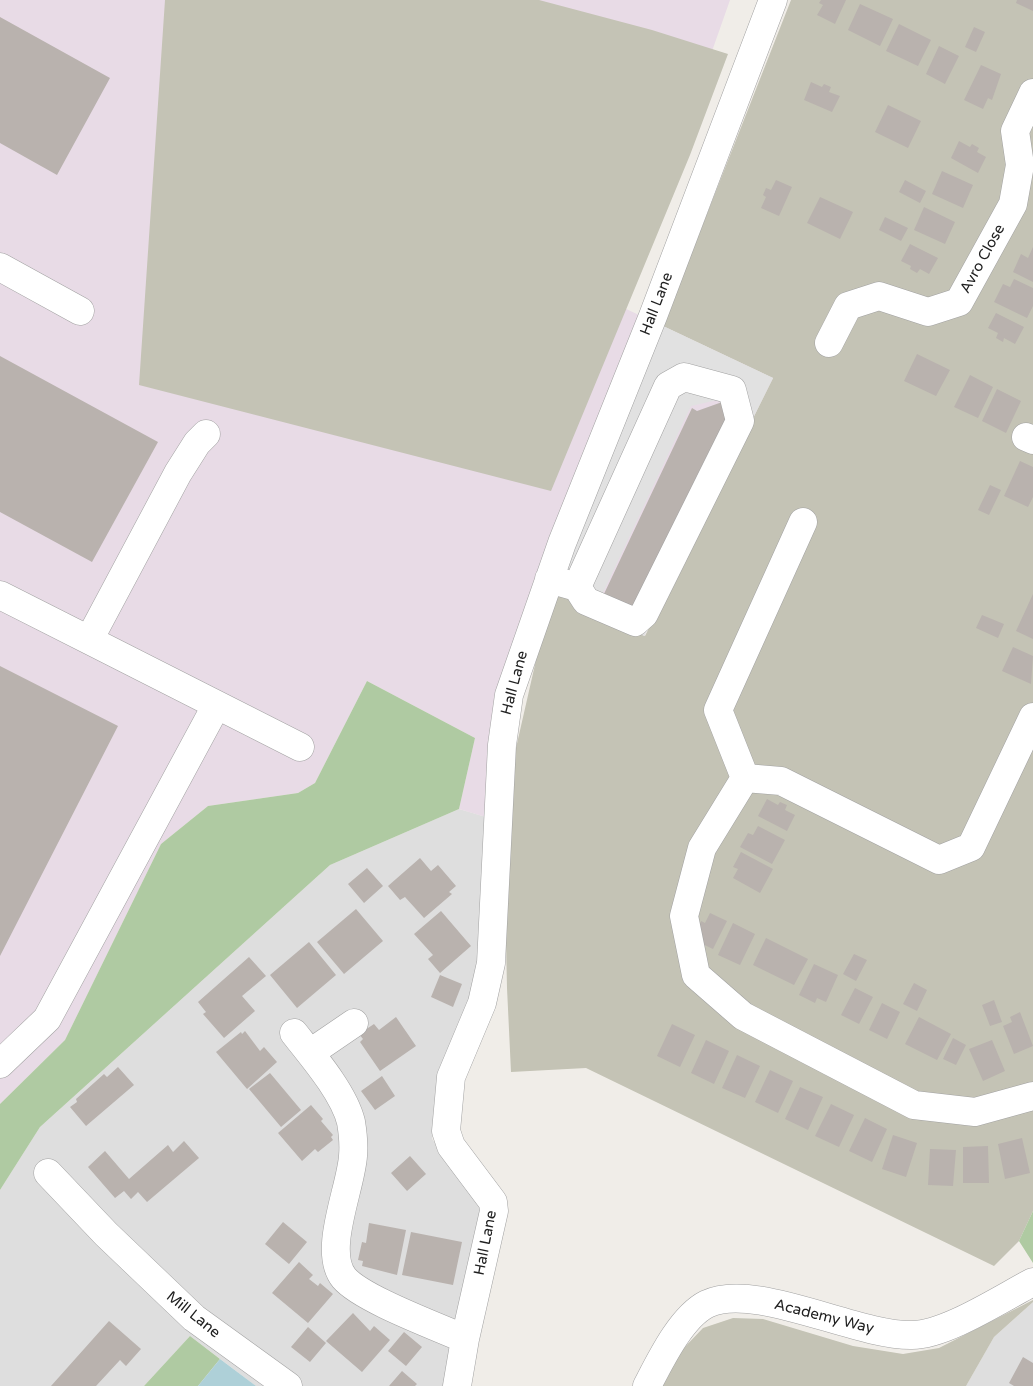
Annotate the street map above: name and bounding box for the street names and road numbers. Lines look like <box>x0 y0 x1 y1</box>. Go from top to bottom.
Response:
street label: Avro Close <box>957 221 1009 297</box>
street label: Hall Lane <box>637 270 677 338</box>
street label: Hall Lane <box>498 649 532 717</box>
street label: Hall Lane <box>471 1209 501 1277</box>
street label: Mill Lane <box>162 1288 224 1342</box>
street label: Academy Way <box>772 1296 876 1338</box>

